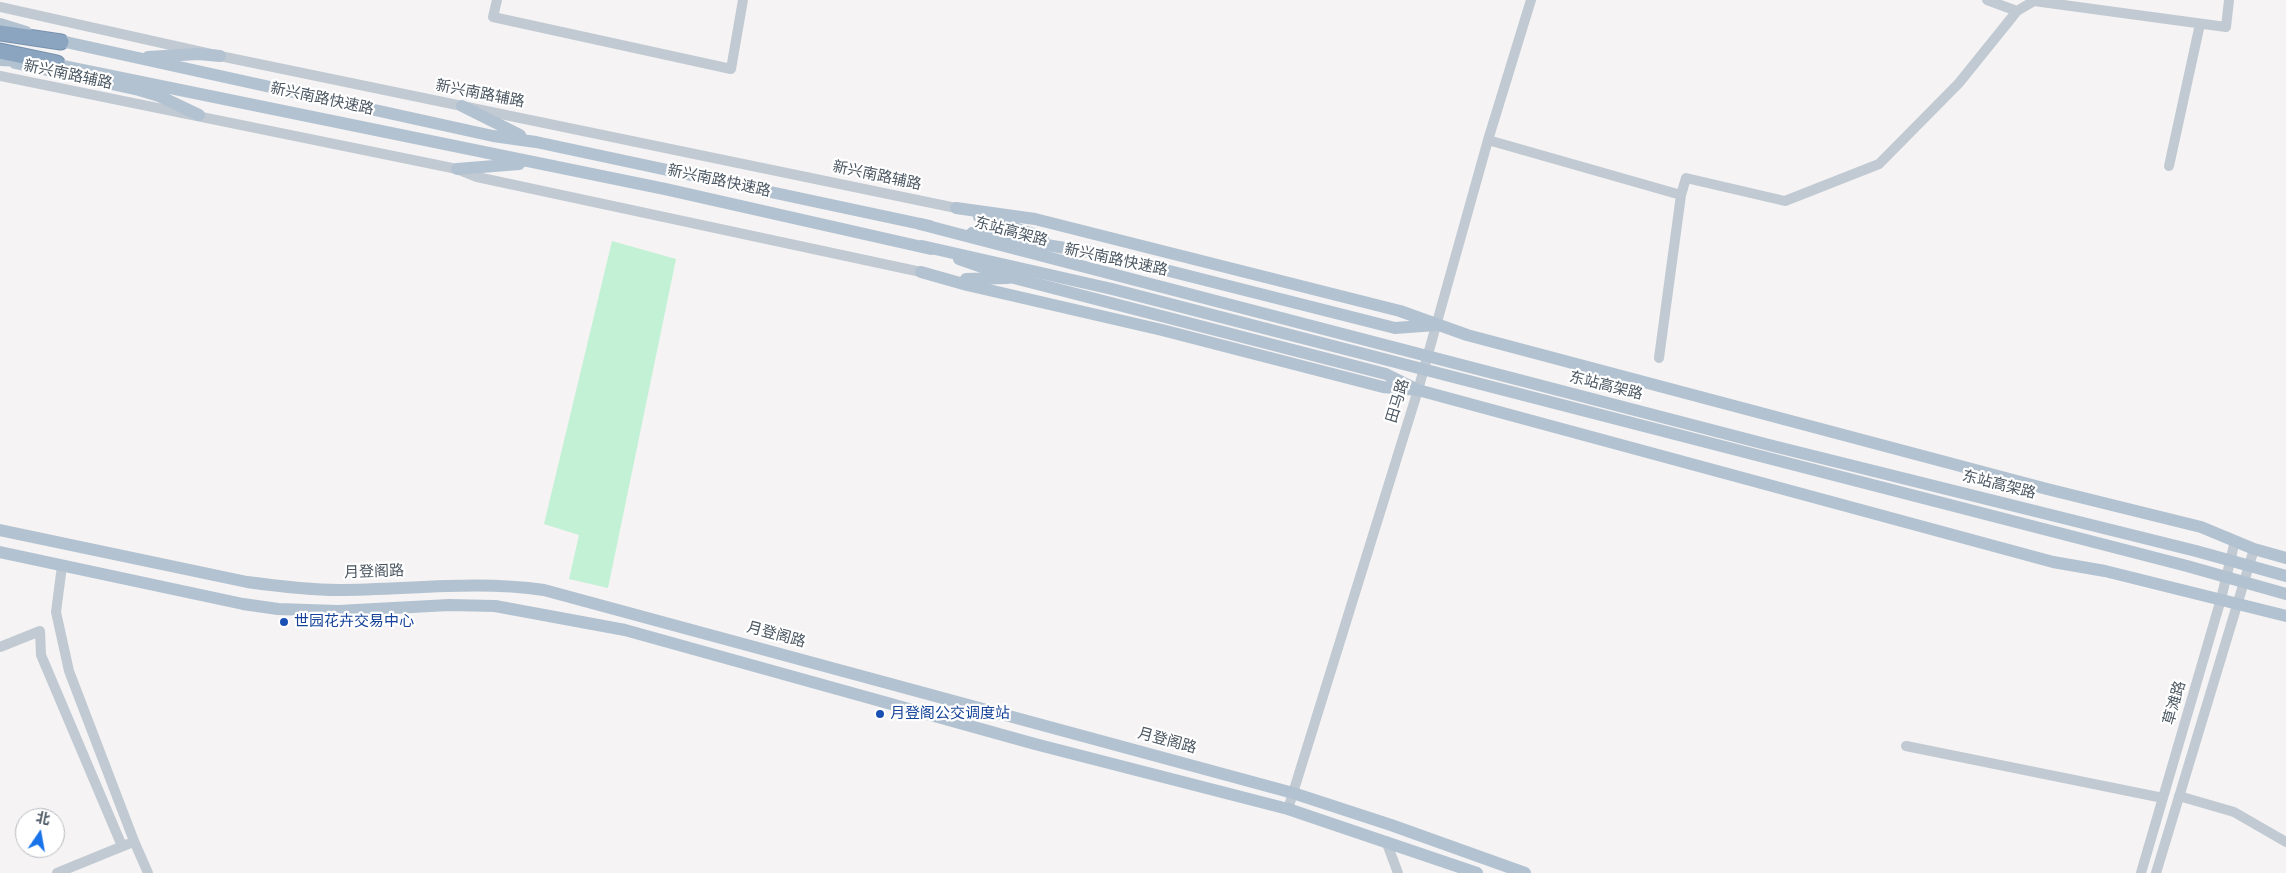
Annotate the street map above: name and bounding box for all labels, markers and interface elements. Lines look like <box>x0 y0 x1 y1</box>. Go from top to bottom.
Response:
street label: 新兴南路辅路 <box>22 57 114 93</box>
street label: 新兴南路辅路 <box>434 77 526 111</box>
street label: 新兴南路快速路 <box>269 79 375 119</box>
street label: 新兴南路辅路 <box>831 158 923 194</box>
street label: 新兴南路快速路 <box>666 161 772 201</box>
street label: 东站高架路 <box>972 214 1050 250</box>
street label: 新兴南路快速路 <box>1063 240 1169 280</box>
street label: 东站高架路 <box>1567 368 1645 404</box>
street label: 田马路 <box>1383 377 1413 425</box>
street label: 东站高架路 <box>1960 467 2038 503</box>
street label: 月登阁路 <box>344 562 404 582</box>
place label: 世园花卉交易中心 <box>294 613 414 631</box>
marker: 世园花卉交易中心 <box>278 616 290 628</box>
street label: 月登阁路 <box>745 619 807 651</box>
street label: 草滩路 <box>2160 679 2190 727</box>
place label: 月登阁公交调度站 <box>890 705 1010 723</box>
marker: 月登阁公交调度站 <box>874 708 886 720</box>
street label: 月登阁路 <box>1136 725 1198 757</box>
north arrow <box>15 808 65 858</box>
text: 北 <box>34 809 52 829</box>

